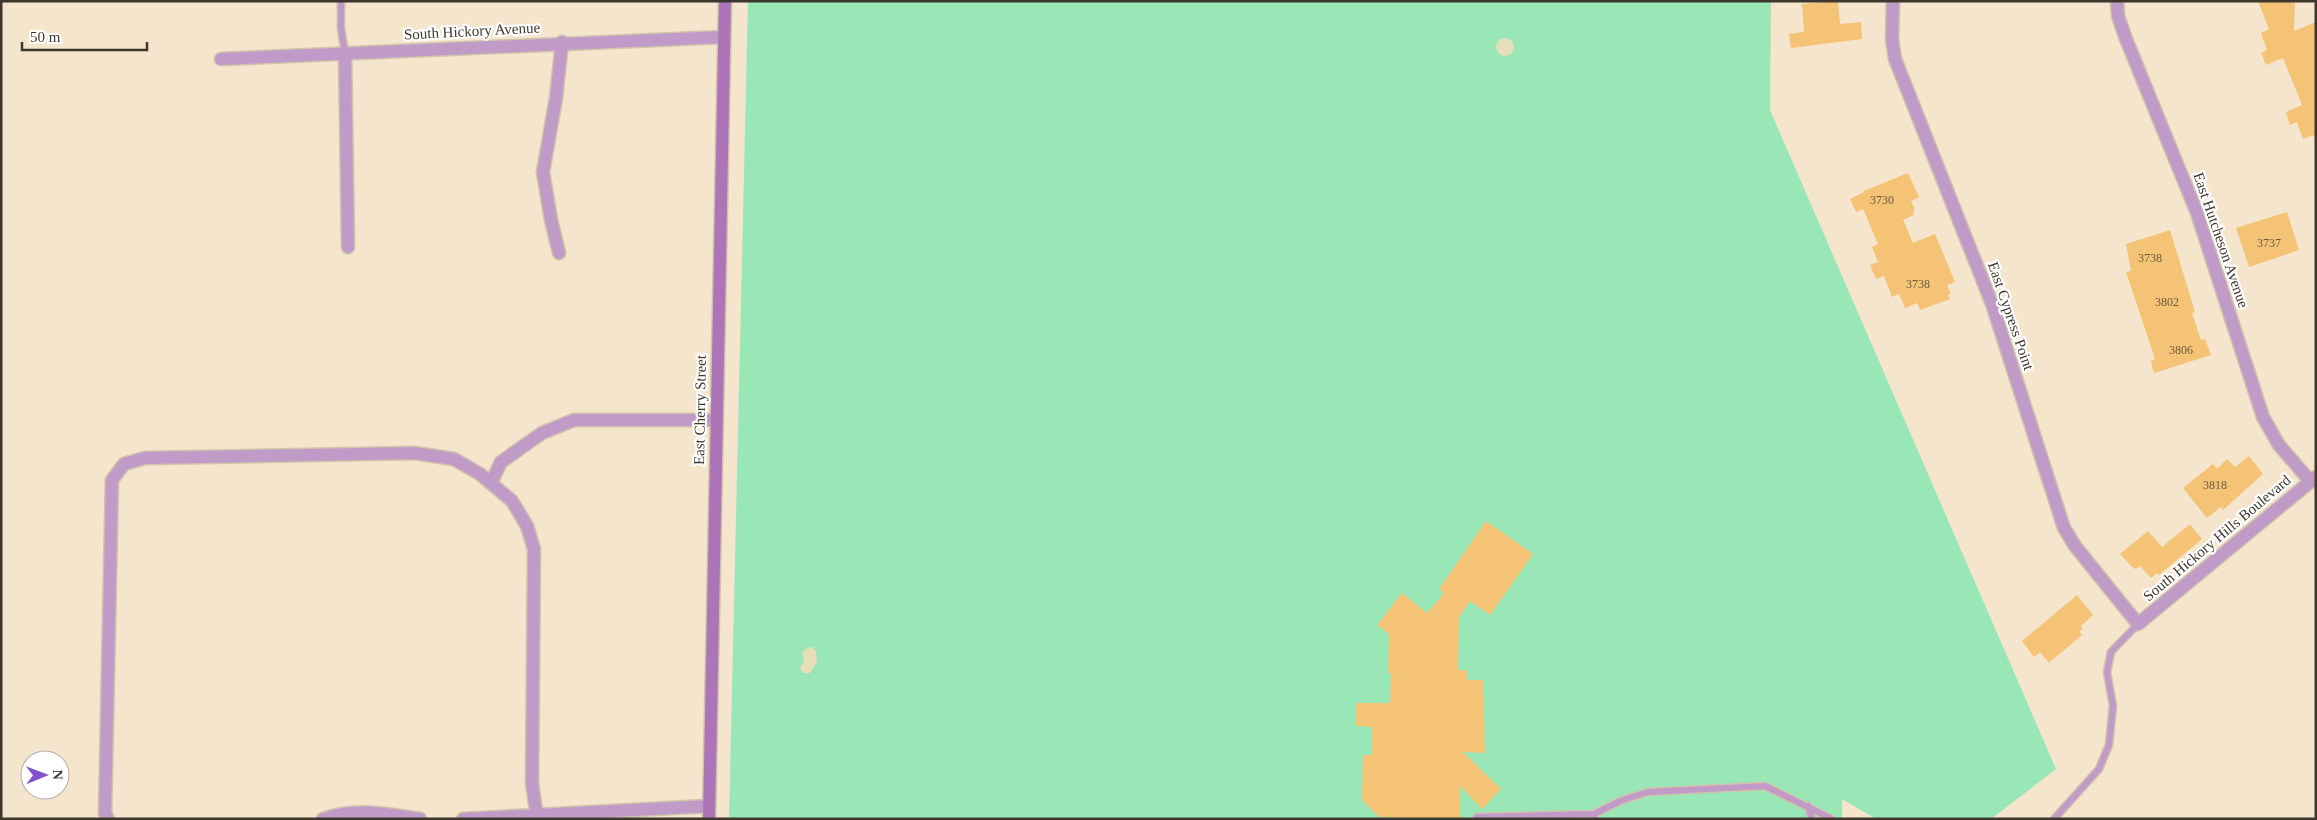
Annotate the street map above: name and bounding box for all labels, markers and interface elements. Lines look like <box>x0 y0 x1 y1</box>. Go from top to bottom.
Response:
street label: South Hickory Avenue <box>403 19 541 43</box>
scale bar <box>22 20 148 52</box>
text: 50 m <box>30 29 61 45</box>
street label: East Hutcheson Avenue <box>2190 170 2252 310</box>
house number: 3730 <box>1870 193 1894 207</box>
house number: 3737 <box>2257 236 2281 250</box>
house number: 3738 <box>2138 251 2162 265</box>
street label: East Cypress Point <box>1985 260 2037 373</box>
house number: 3738 <box>1906 277 1930 291</box>
house number: 3802 <box>2155 295 2179 309</box>
house number: 3806 <box>2169 343 2193 357</box>
street label: East Cherry Street <box>691 354 709 465</box>
street label: South Hickory Hills Boulevard <box>2140 471 2294 604</box>
house number: 3818 <box>2203 478 2227 492</box>
north arrow <box>20 750 70 800</box>
text: N <box>50 770 65 780</box>

